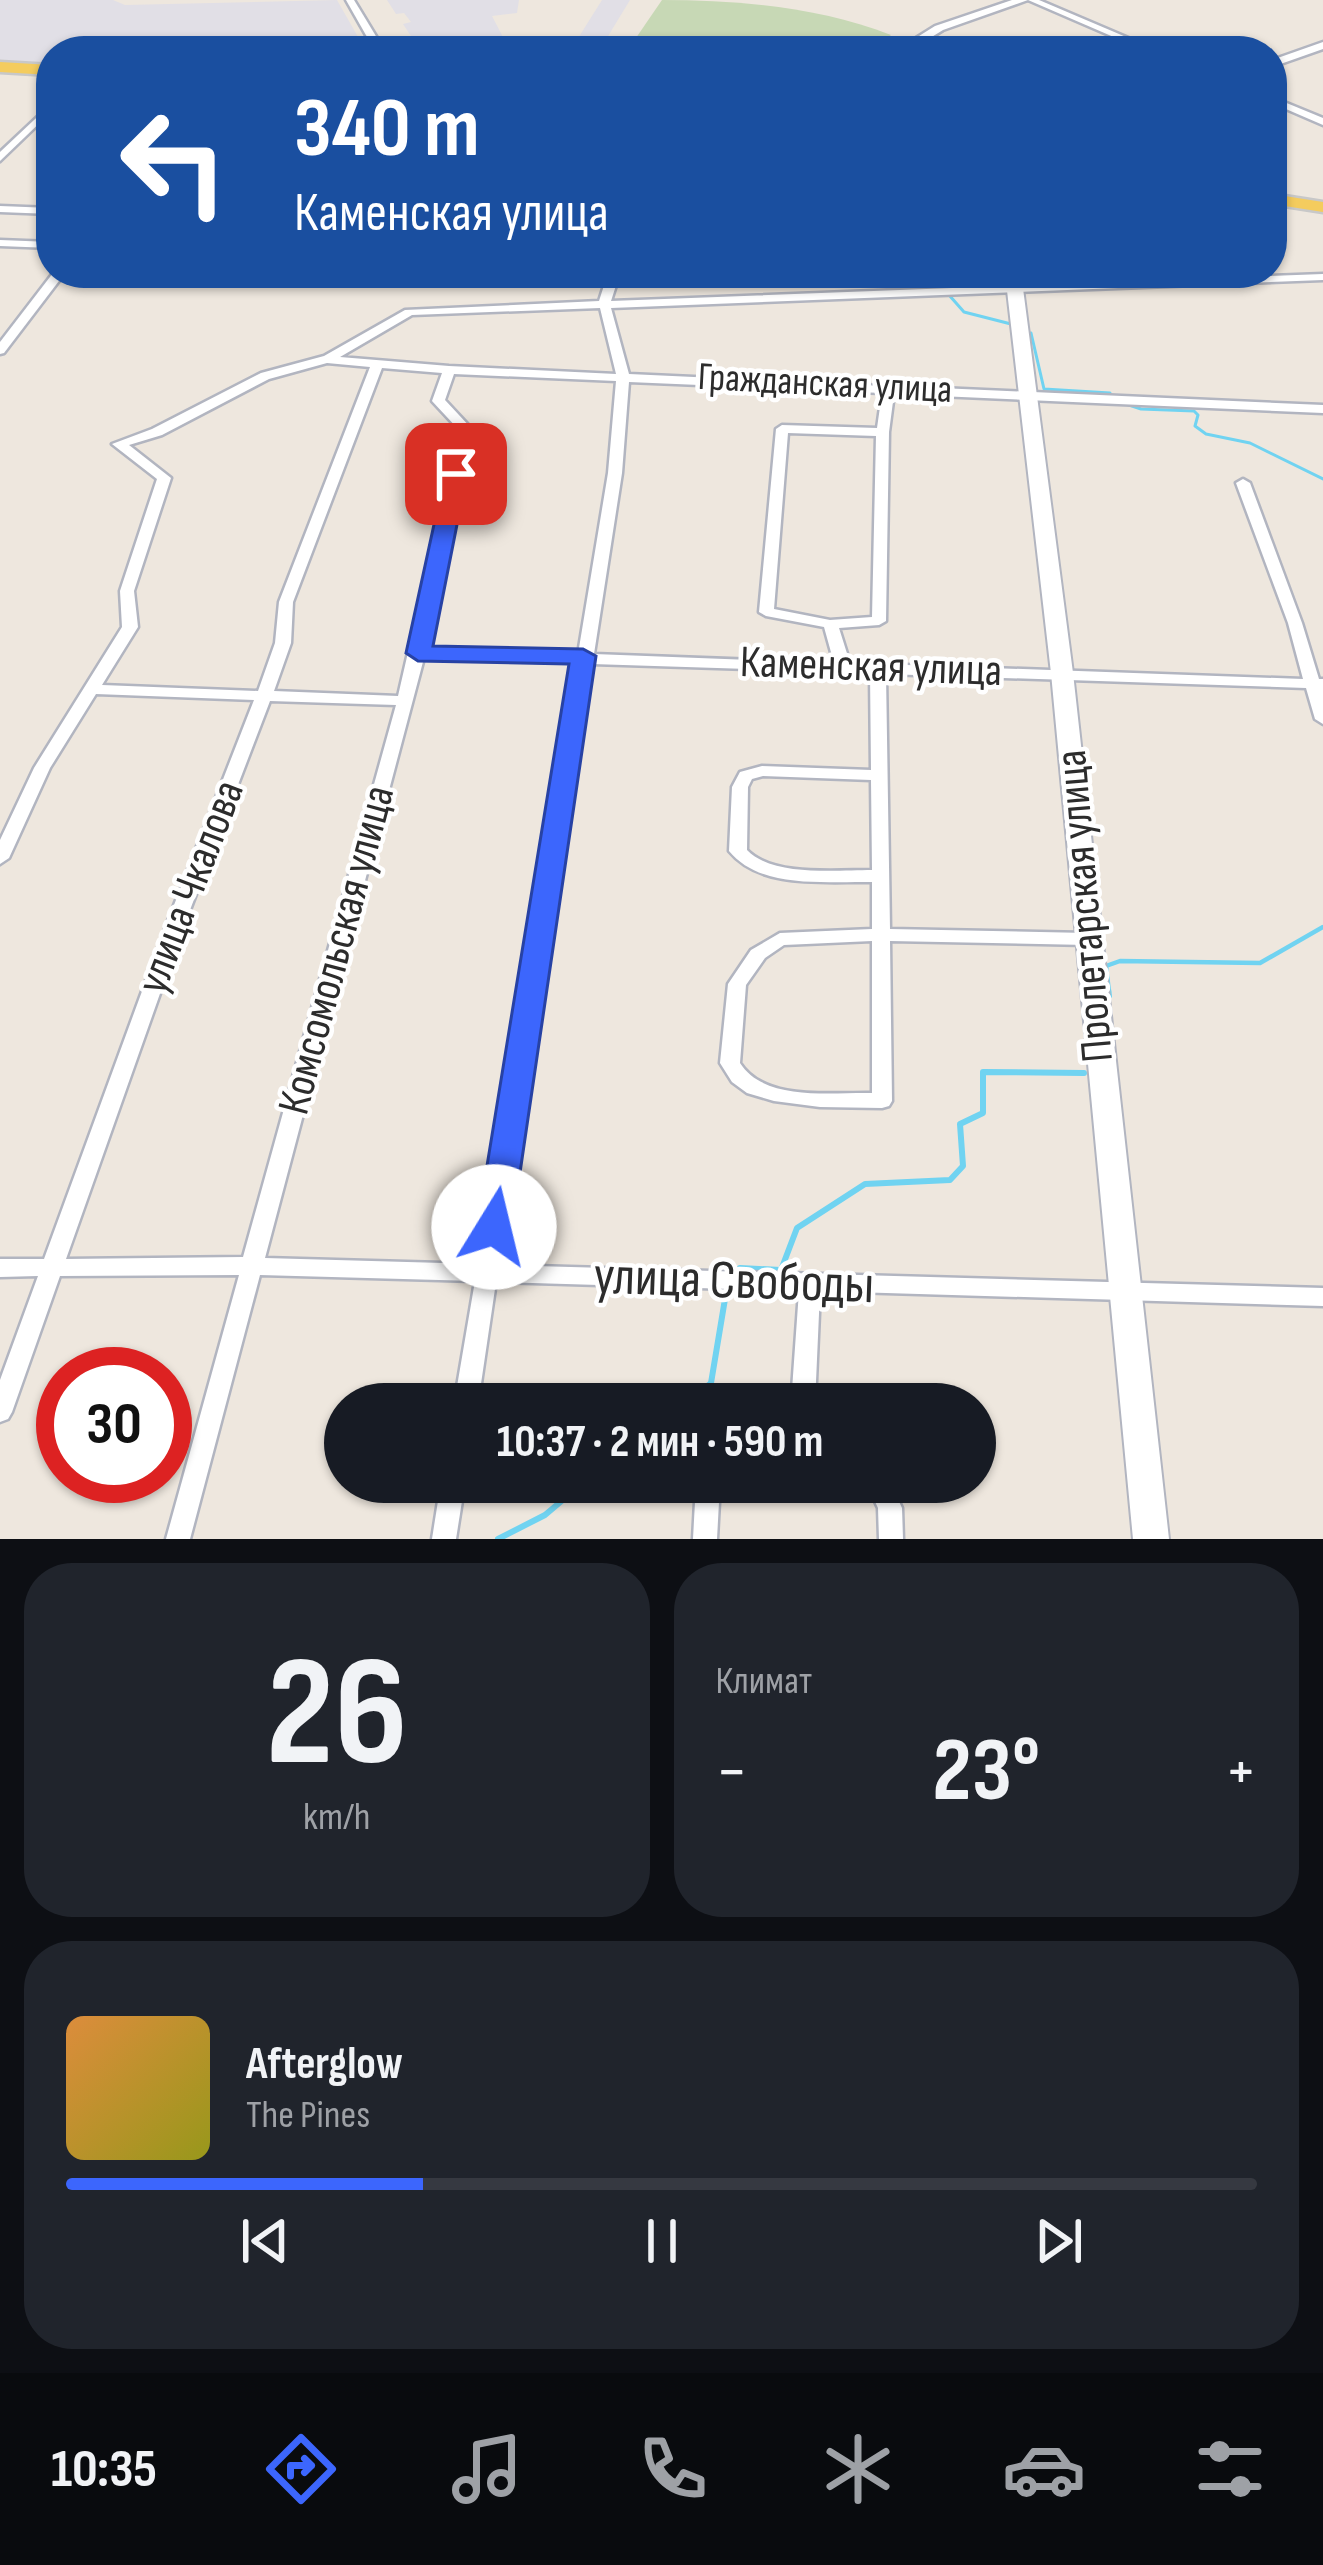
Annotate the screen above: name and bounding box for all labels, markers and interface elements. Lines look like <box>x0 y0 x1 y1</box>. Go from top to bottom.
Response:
text: 340 m <box>294 79 480 180</box>
icon: left <box>96 84 252 240</box>
text: Каменская улица <box>294 181 609 246</box>
street label: Гражданская улица <box>697 354 953 414</box>
pin <box>405 423 507 525</box>
icon: arrive <box>423 441 489 507</box>
street label: Каменская улица <box>739 635 1003 699</box>
street label: Пролетарская улица <box>1044 747 1126 1065</box>
street label: улица Чкалова <box>125 773 257 1001</box>
street label: Комсомольская улица <box>267 780 407 1120</box>
position arrow <box>431 1164 557 1290</box>
street label: улица Свободы <box>593 1244 875 1318</box>
speed limit sign: 30 <box>36 1347 192 1503</box>
text: 10:37 · 2 мин · 590 m <box>497 1415 823 1470</box>
text: 26 <box>266 1622 408 1809</box>
text: Климат <box>716 1658 812 1705</box>
text: 23° <box>932 1718 1040 1826</box>
text: − <box>716 1733 748 1812</box>
text: + <box>1225 1733 1257 1812</box>
text: km/h <box>303 1794 370 1841</box>
text: Afterglow <box>246 2037 403 2092</box>
text: The Pines <box>246 2092 370 2139</box>
icon: previous <box>232 2208 298 2274</box>
icon: pause <box>629 2208 695 2274</box>
icon: next <box>1026 2208 1092 2274</box>
icon: directions <box>259 2427 343 2511</box>
icon: music <box>445 2427 529 2511</box>
icon: phone <box>631 2427 715 2511</box>
icon: climate <box>816 2427 900 2511</box>
icon: car <box>1002 2427 1086 2511</box>
icon: filters <box>1188 2427 1272 2511</box>
text: 10:35 <box>51 2437 157 2502</box>

